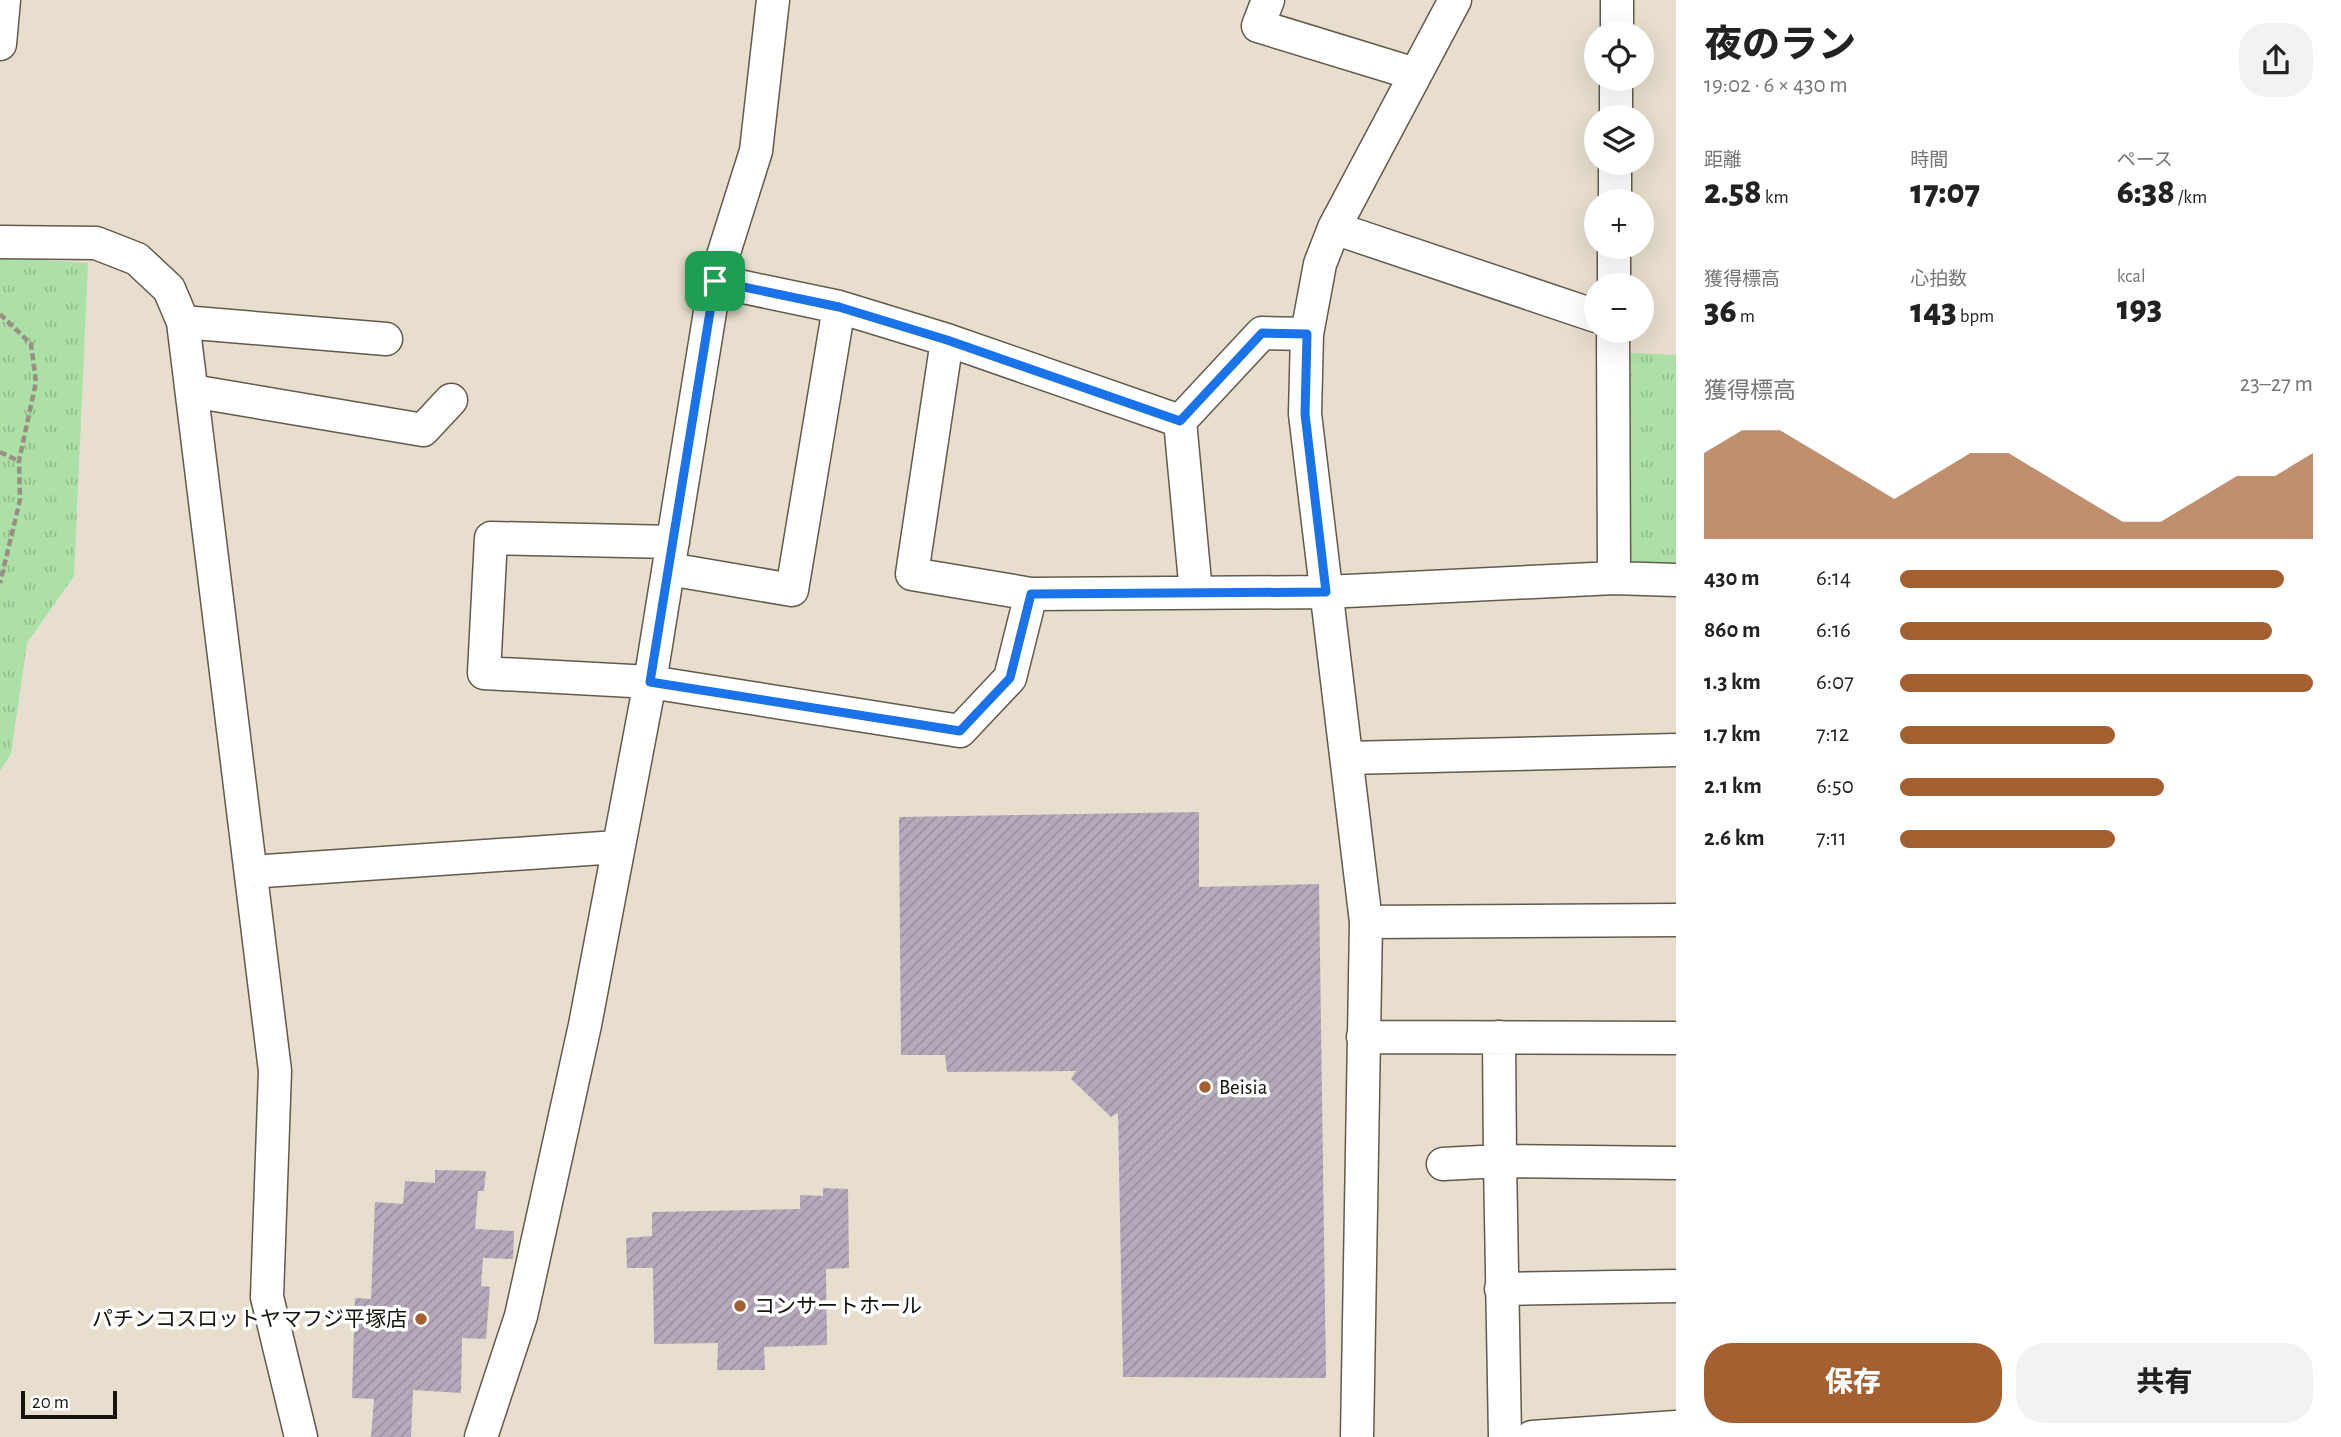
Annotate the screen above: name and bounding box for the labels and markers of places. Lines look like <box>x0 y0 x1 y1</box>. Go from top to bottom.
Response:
pin <box>685 251 745 311</box>
place label: Beisia <box>1219 1077 1268 1098</box>
marker: Beisia <box>1197 1079 1213 1095</box>
place label: コンサートホール <box>754 1296 922 1317</box>
marker: コンサートホール <box>732 1298 748 1314</box>
place label: パチンコスロットヤマフジ平塚店 <box>92 1308 407 1330</box>
marker: パチンコスロットヤマフジ平塚店 <box>413 1311 429 1327</box>

